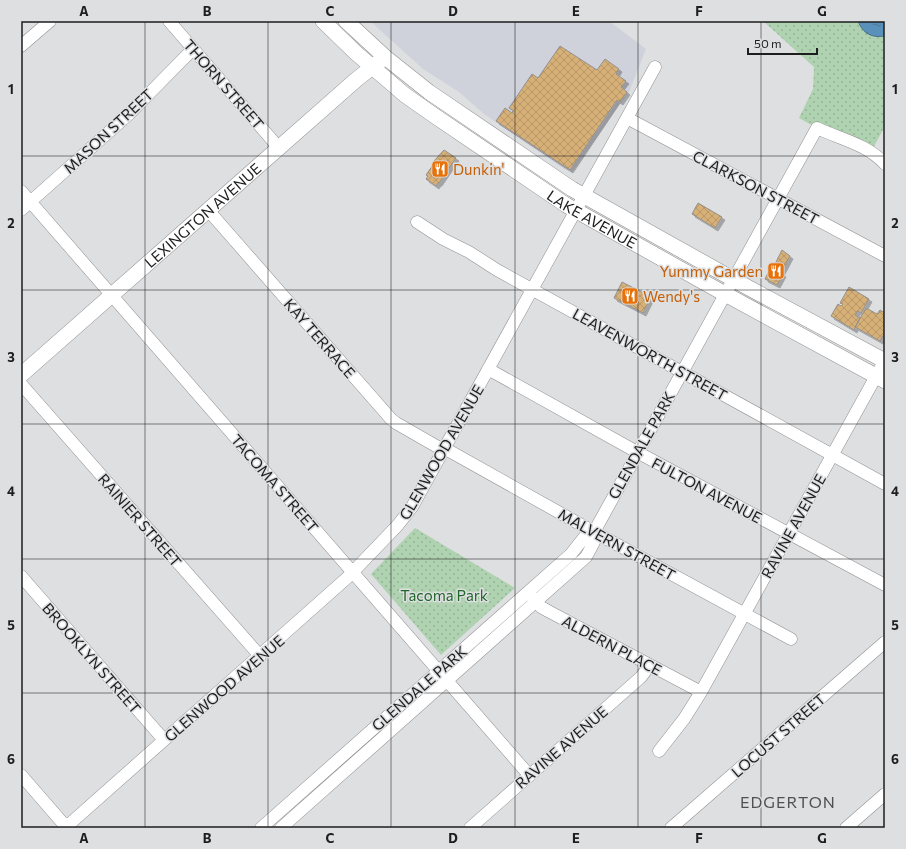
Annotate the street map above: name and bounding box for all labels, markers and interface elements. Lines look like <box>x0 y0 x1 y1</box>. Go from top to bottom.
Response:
text: A <box>79 3 89 19</box>
text: B <box>203 3 212 19</box>
text: C <box>326 3 335 19</box>
text: D <box>448 3 458 19</box>
text: E <box>572 3 580 19</box>
text: F <box>695 3 703 19</box>
text: G <box>817 3 827 19</box>
scale bar <box>748 30 817 56</box>
street label: THORN STREET <box>180 35 268 133</box>
text: 50 m <box>754 36 782 50</box>
text: 1 <box>8 81 14 97</box>
text: 1 <box>892 81 898 97</box>
street label: MASON STREET <box>60 85 157 177</box>
street label: CLARKSON STREET <box>690 146 822 228</box>
street label: LEXINGTON AVENUE <box>141 159 265 271</box>
restaurant icon: Dunkin' <box>430 159 450 179</box>
place label: Dunkin' <box>453 160 505 178</box>
street label: LAKE AVENUE <box>544 186 640 252</box>
text: 2 <box>7 215 15 231</box>
text: 2 <box>891 215 899 231</box>
restaurant icon: Yummy Garden <box>766 261 786 281</box>
place label: Yummy Garden <box>659 262 763 280</box>
restaurant icon: Wendy's <box>620 286 640 306</box>
place label: Wendy's <box>643 287 700 305</box>
street label: KAY TERRACE <box>281 295 359 381</box>
street label: LEAVENWORTH STREET <box>570 304 731 404</box>
text: 3 <box>7 349 15 365</box>
text: 3 <box>891 349 899 365</box>
street label: GLENWOOD AVENUE <box>395 381 487 523</box>
street label: GLENDALE PARK <box>604 388 678 502</box>
street label: TACOMA STREET <box>228 430 323 536</box>
street label: FULTON AVENUE <box>649 453 765 527</box>
street label: RAINIER STREET <box>95 470 186 571</box>
street label: RAVINE AVENUE <box>757 471 829 581</box>
text: 4 <box>7 483 15 499</box>
text: 4 <box>891 483 899 499</box>
street label: MALVERN STREET <box>555 504 679 584</box>
park label: Tacoma Park <box>400 586 488 604</box>
street label: BROOKLYN STREET <box>39 599 145 717</box>
street label: ALDERN PLACE <box>559 611 665 679</box>
text: 5 <box>7 617 15 633</box>
text: 5 <box>891 617 899 633</box>
street label: GLENWOOD AVENUE <box>160 631 288 745</box>
street label: GLENDALE PARK <box>368 642 470 734</box>
street label: LOCUST STREET <box>727 689 829 781</box>
street label: RAVINE AVENUE <box>511 702 611 792</box>
text: 6 <box>7 751 15 767</box>
text: 6 <box>891 751 899 767</box>
district label: EDGERTON <box>740 792 836 811</box>
text: A <box>79 830 89 846</box>
text: B <box>203 830 212 846</box>
text: C <box>326 830 335 846</box>
text: D <box>448 830 458 846</box>
text: E <box>572 830 580 846</box>
text: F <box>695 830 703 846</box>
text: G <box>817 830 827 846</box>

